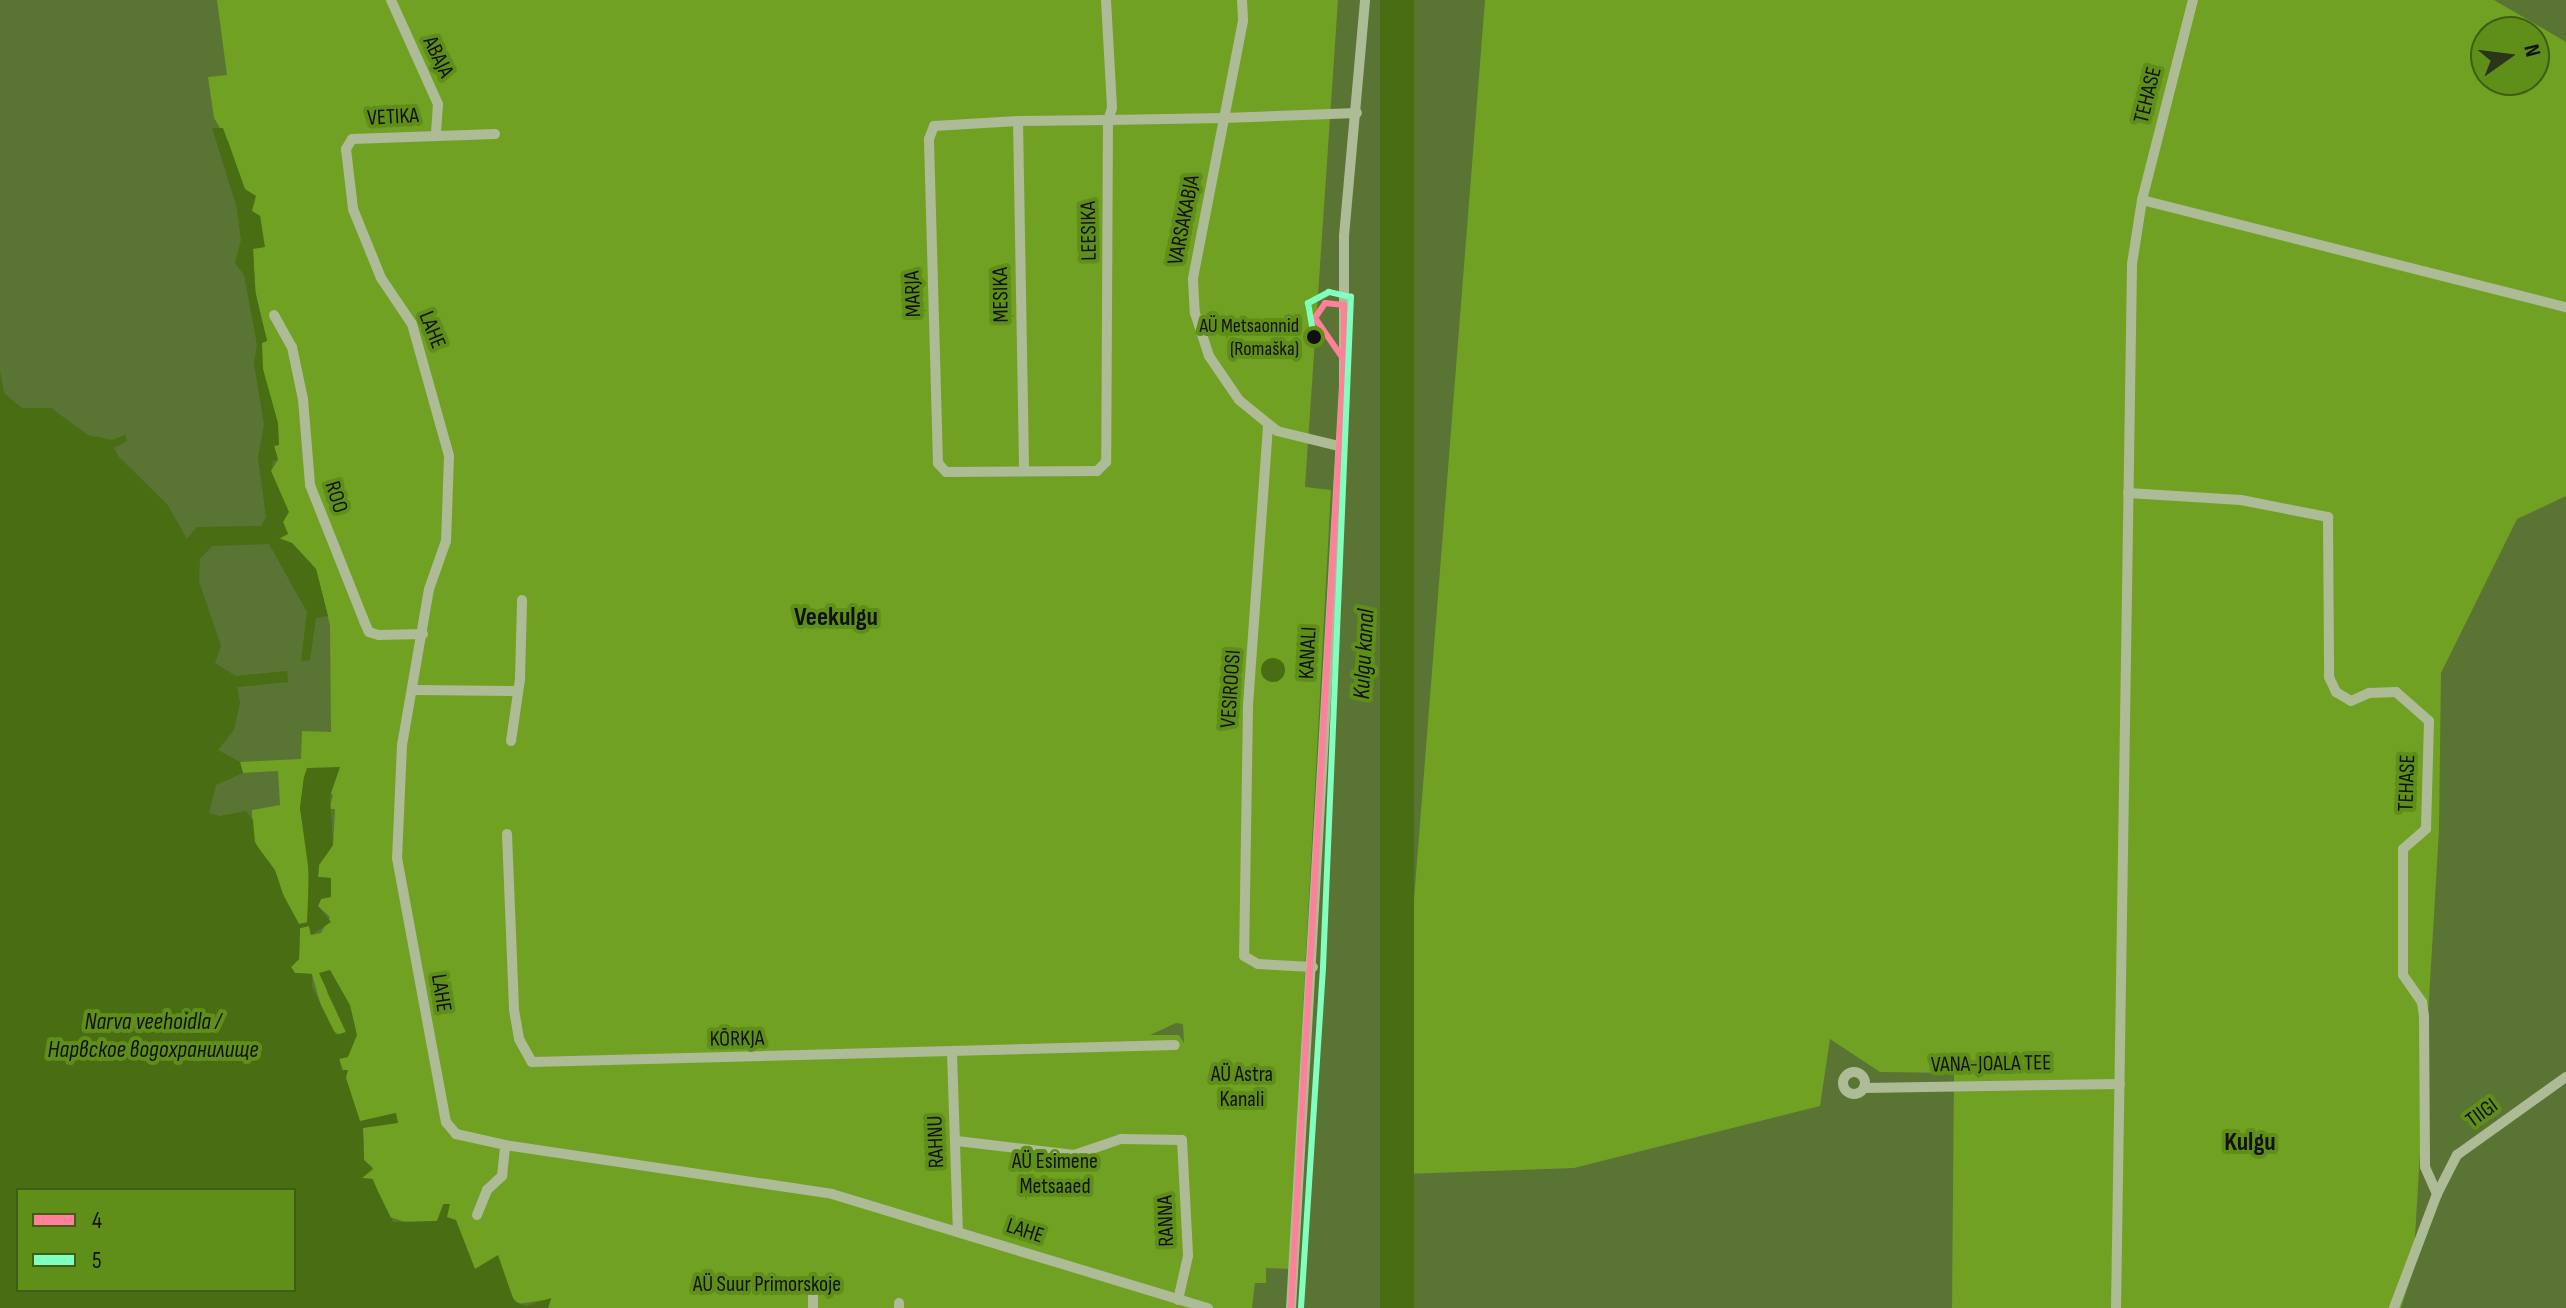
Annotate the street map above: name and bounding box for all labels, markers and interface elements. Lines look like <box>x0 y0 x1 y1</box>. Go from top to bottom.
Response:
north arrow <box>2470 16 2550 96</box>
street label: ABAJA <box>417 32 459 82</box>
text: N <box>2517 42 2546 60</box>
street label: TEHASE <box>2128 64 2168 126</box>
street label: VETIKA <box>366 102 420 132</box>
street label: VARSAKABJA <box>1162 173 1206 267</box>
street label: LEESIKA <box>1075 201 1103 261</box>
street label: MESIKA <box>987 267 1015 323</box>
street label: MARJA <box>899 270 927 318</box>
street label: LAHE <box>413 307 451 353</box>
place label: AÜ Metsaonnid (Romaška) <box>1199 314 1299 361</box>
marker: AÜ Metsaonnid (Romaška) <box>1306 329 1322 345</box>
street label: ROO <box>319 478 353 516</box>
district label: Veekulgu <box>794 602 878 634</box>
water label: Kulgu kanal <box>1347 608 1381 700</box>
street label: KANALI <box>1293 626 1323 680</box>
street label: VESIROOSI <box>1215 649 1247 729</box>
street label: TEHASE <box>2393 754 2421 812</box>
street label: LAHE <box>425 972 457 1014</box>
water label: Narva veehoidla / Нарвское водохранилище <box>47 1008 259 1064</box>
street label: KÕRKJA <box>709 1025 765 1053</box>
street label: VANA-JOALA TEE <box>1931 1050 2051 1078</box>
park label: AÜ Astra Kanali <box>1211 1061 1273 1112</box>
street label: TIIGI <box>2461 1093 2503 1133</box>
street label: RAHNU <box>922 1115 950 1169</box>
district label: Kulgu <box>2224 1127 2276 1159</box>
park label: AÜ Esimene Metsaaed <box>1012 1148 1098 1200</box>
legend <box>16 1188 296 1292</box>
street label: RANNA <box>1152 1195 1180 1247</box>
text: 4 <box>92 1206 102 1235</box>
street label: LAHE <box>1003 1213 1047 1249</box>
text: 5 <box>92 1246 102 1275</box>
park label: AÜ Suur Primorskoje <box>693 1272 841 1298</box>

